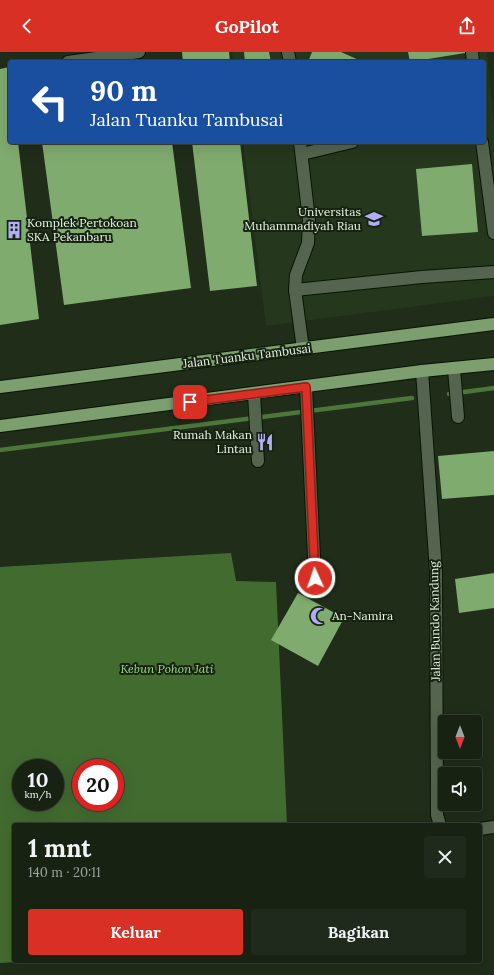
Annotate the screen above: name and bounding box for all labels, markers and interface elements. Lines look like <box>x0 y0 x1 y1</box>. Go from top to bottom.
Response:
icon: back <box>16 15 38 37</box>
text: GoPilot <box>215 15 279 38</box>
icon: share <box>456 15 478 37</box>
text: 90 m <box>90 73 157 109</box>
icon: left <box>24 76 76 128</box>
text: Jalan Tuanku Tambusai <box>90 108 283 131</box>
place label: Universitas Muhammadiyah Riau <box>244 204 361 233</box>
school or university icon: Universitas Muhammadiyah Riau <box>364 209 384 229</box>
place label: Komplek Pertokoan SKA Pekanbaru <box>27 215 137 244</box>
building icon: Komplek Pertokoan SKA Pekanbaru <box>4 220 24 240</box>
street label: Jalan Tuanku Tambusai <box>181 340 312 371</box>
pin <box>173 385 207 419</box>
icon: arrive <box>179 391 201 413</box>
place label: Rumah Makan Lintau <box>173 427 252 456</box>
restaurant icon: Rumah Makan Lintau <box>255 432 275 452</box>
position arrow <box>294 557 336 599</box>
street label: Jalan Bundo Kandung <box>426 561 443 682</box>
mosque icon: An-Namira <box>309 606 329 626</box>
place label: An-Namira <box>331 608 393 623</box>
park label: Kebun Pohon Jati <box>120 661 214 676</box>
north arrow <box>438 715 482 759</box>
map controls <box>438 715 482 811</box>
speed limit sign: 20 <box>72 759 124 811</box>
text: 10 <box>28 767 48 792</box>
button: sound <box>438 767 482 811</box>
text: km/h <box>24 788 52 801</box>
text: 1 mnt <box>28 833 91 864</box>
button: close <box>424 836 466 878</box>
text: 140 m · 20:11 <box>28 864 101 881</box>
button: Keluar <box>28 909 243 955</box>
button: Bagikan <box>251 909 466 955</box>

